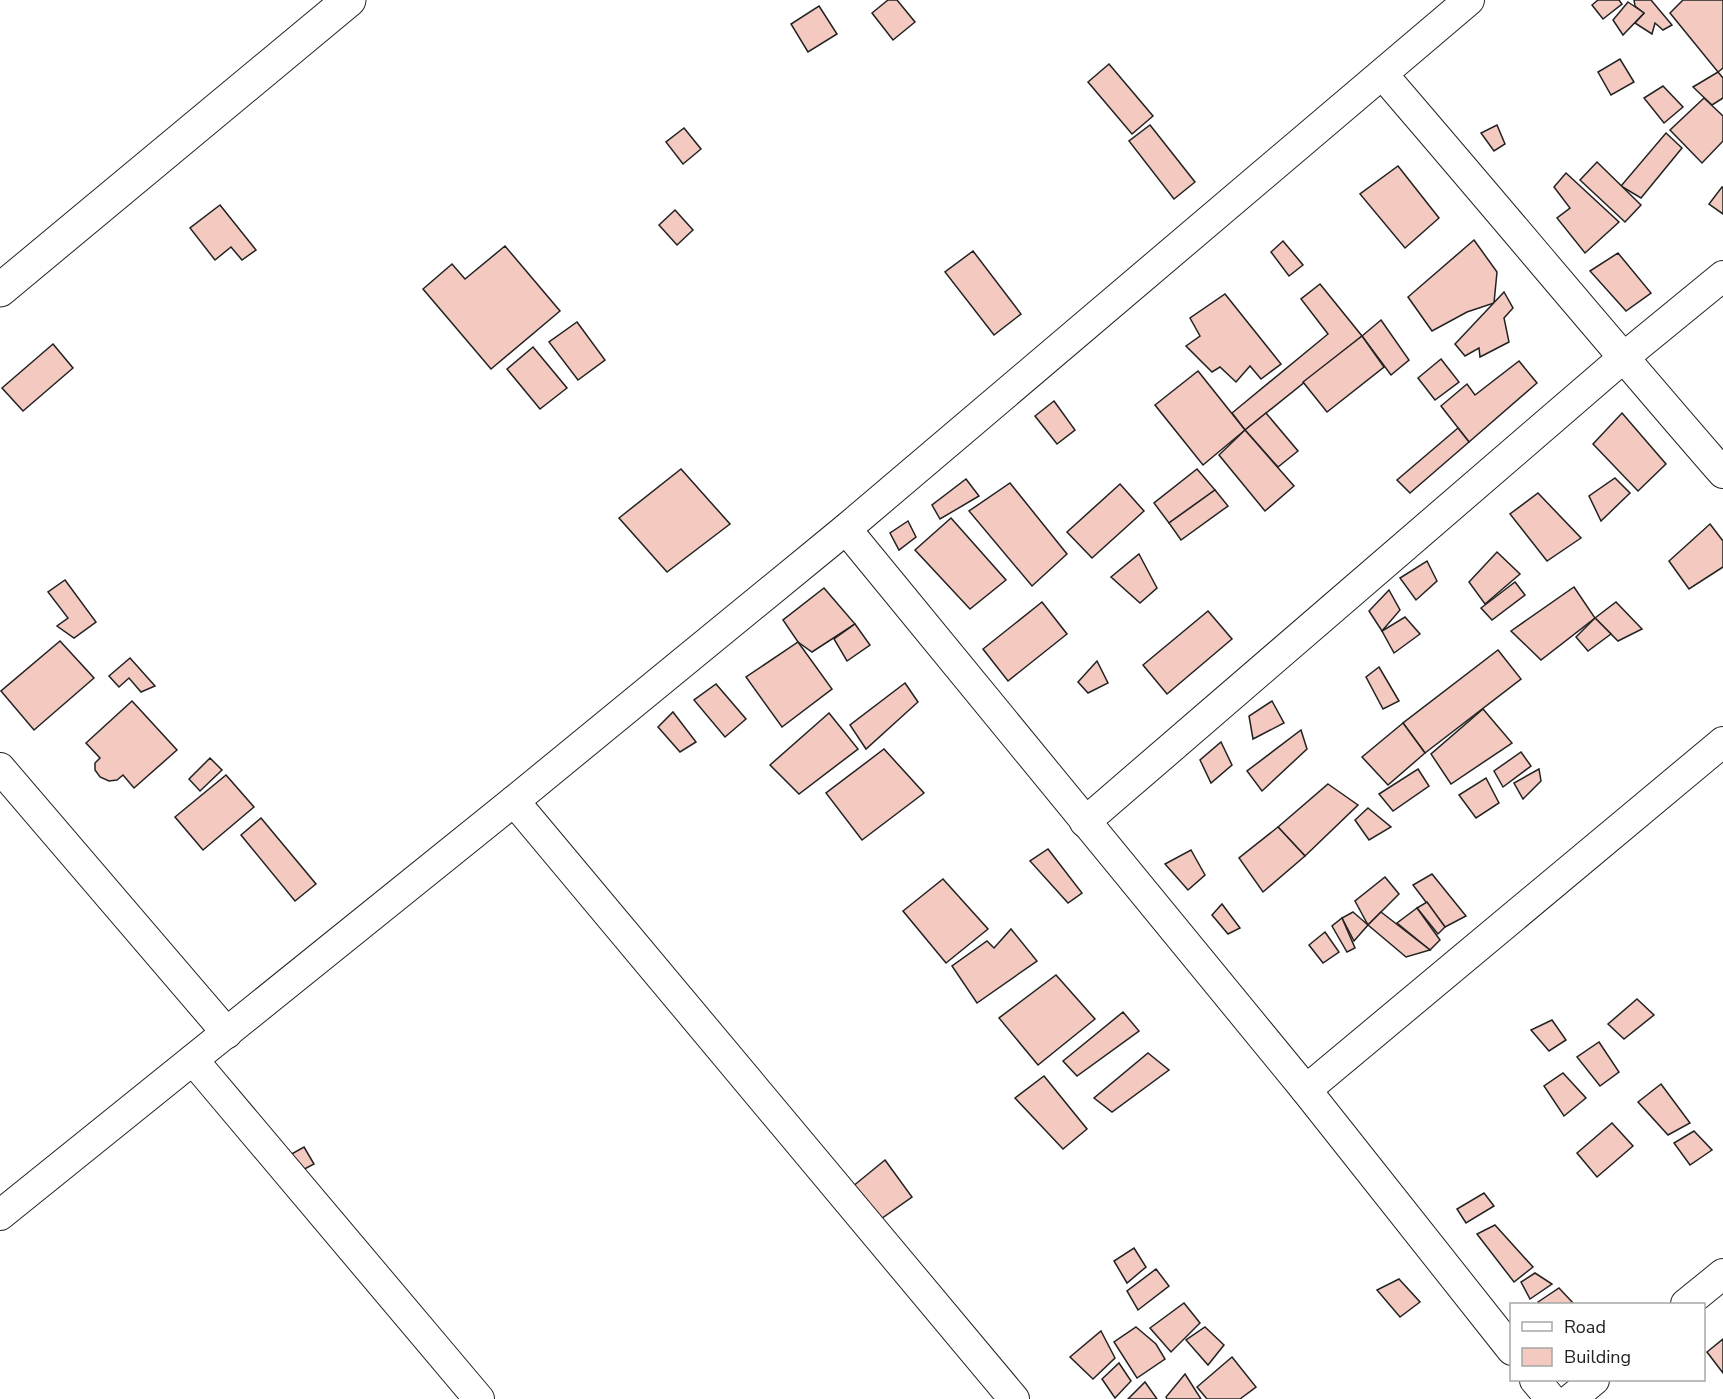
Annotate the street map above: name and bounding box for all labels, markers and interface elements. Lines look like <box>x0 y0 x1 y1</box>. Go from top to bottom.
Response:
legend <box>1510 1303 1705 1381</box>
text: Road <box>1564 1315 1606 1339</box>
text: Building <box>1564 1345 1631 1369</box>

